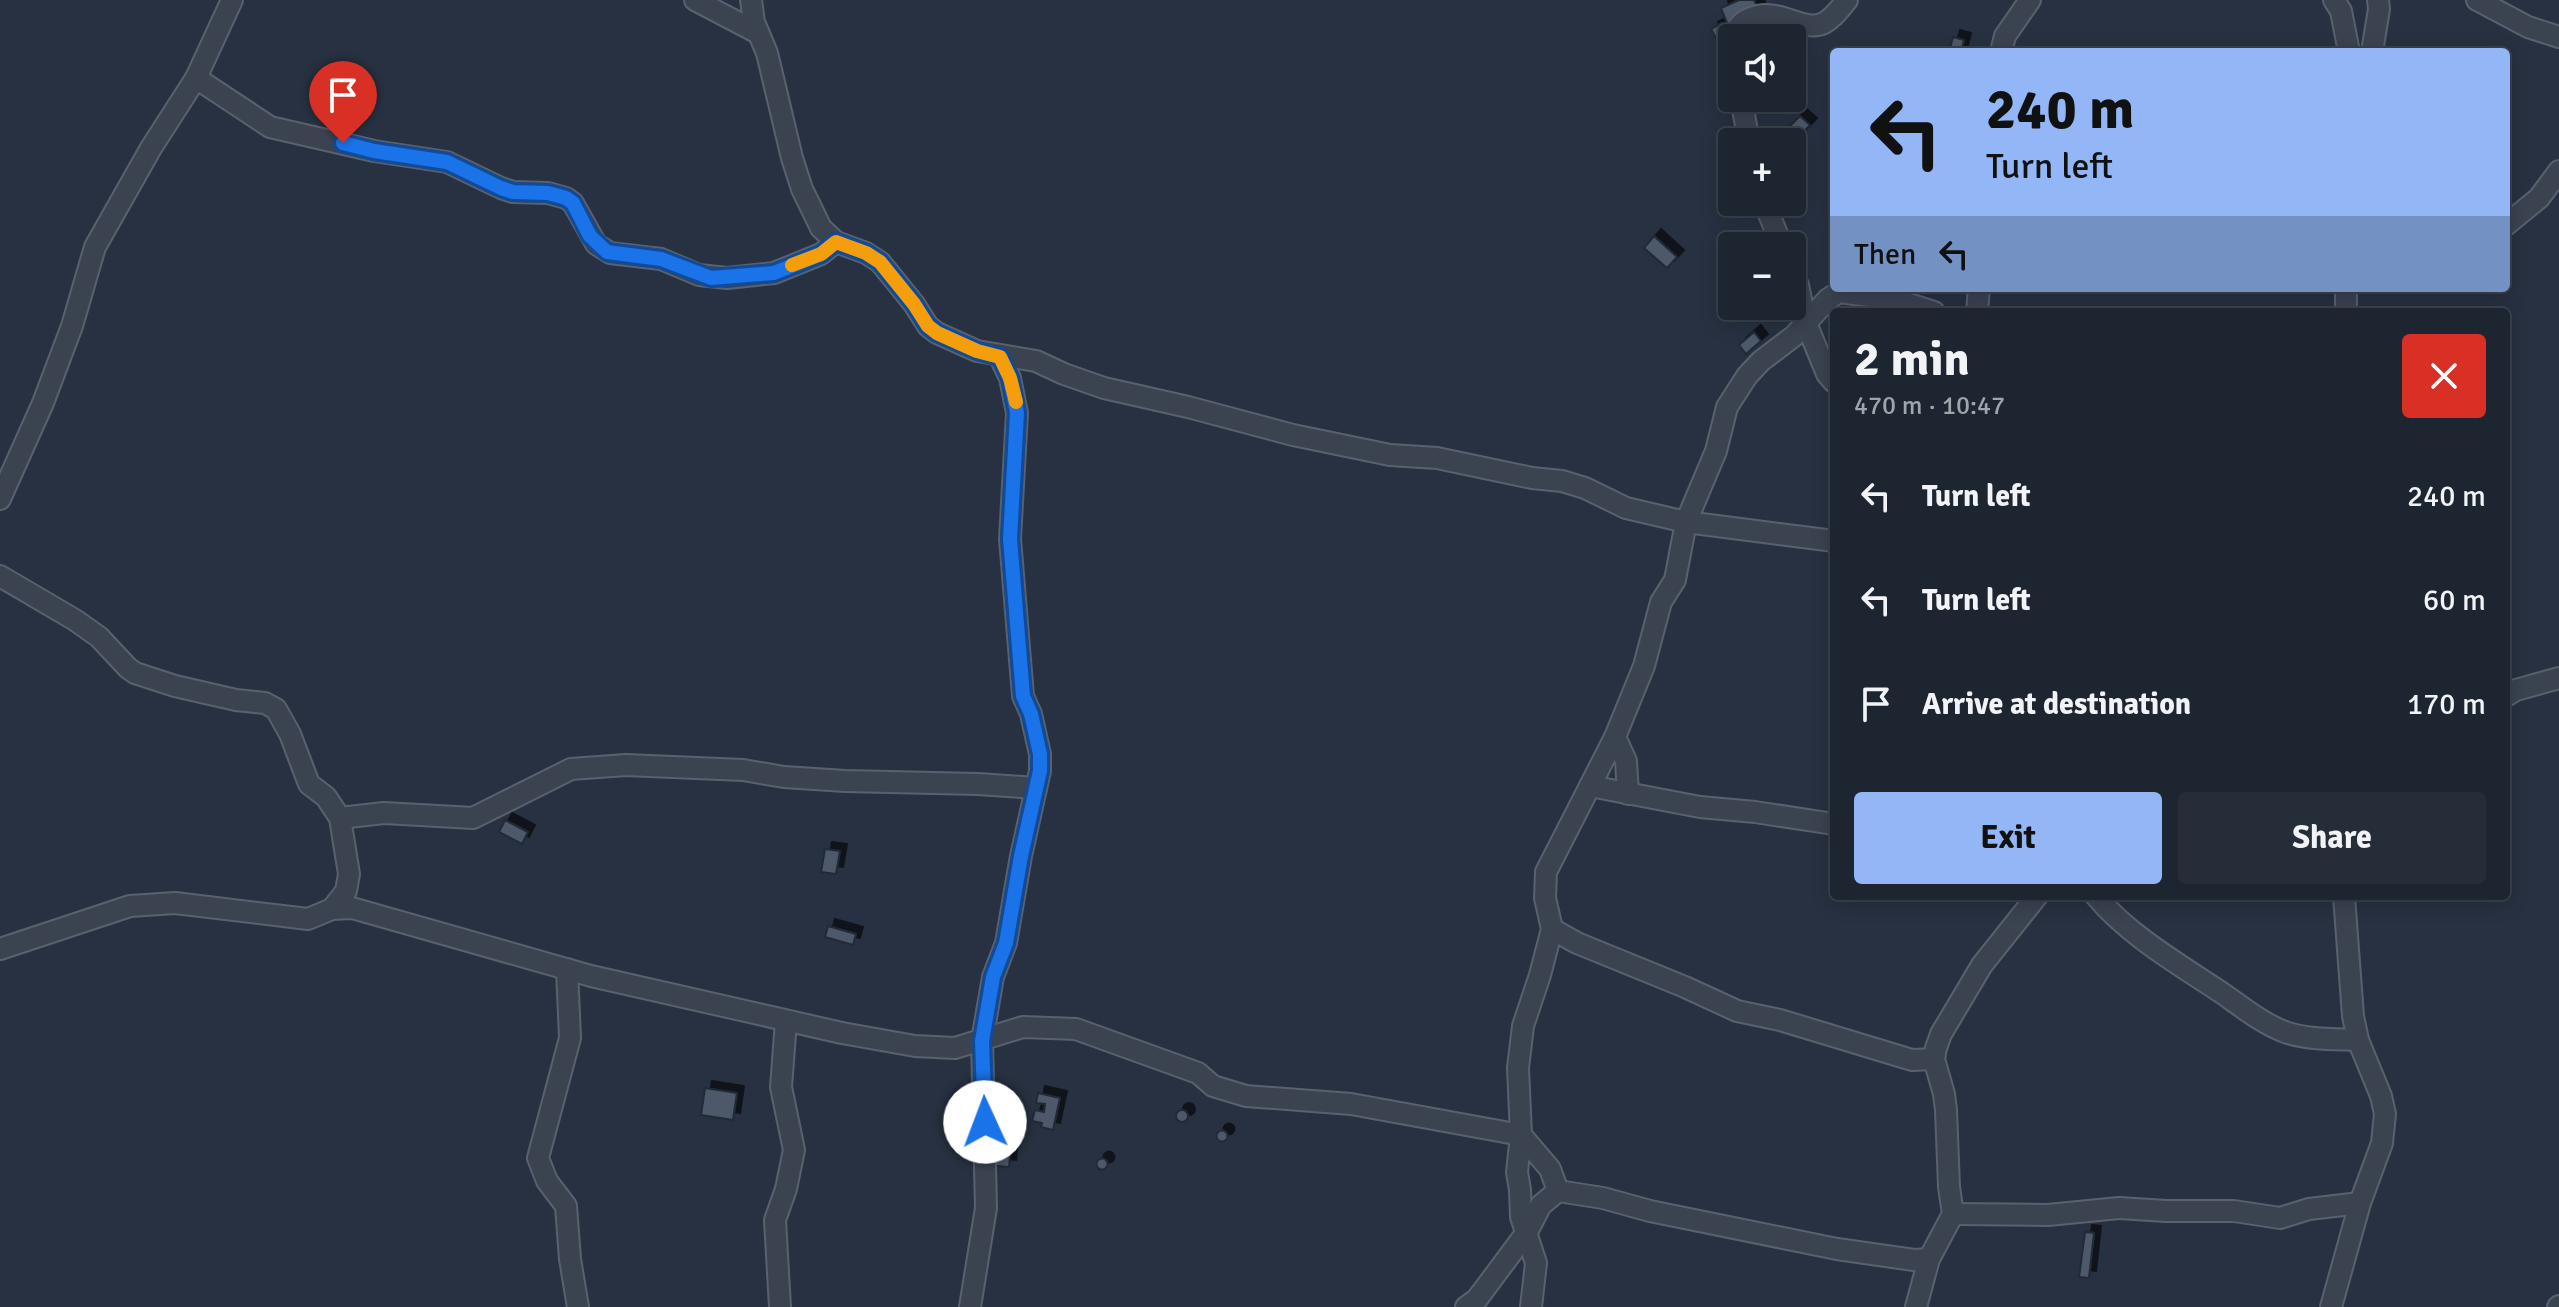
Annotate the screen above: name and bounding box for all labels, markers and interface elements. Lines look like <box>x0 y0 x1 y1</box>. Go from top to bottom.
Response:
map controls <box>1718 24 1806 320</box>
button: sound <box>1718 24 1806 112</box>
pin <box>309 61 377 143</box>
icon: arrive <box>321 73 365 117</box>
text: 240 m <box>1986 75 2134 144</box>
icon: left <box>1854 80 1958 184</box>
button: + <box>1718 128 1806 216</box>
text: Turn left <box>1986 144 2113 189</box>
button: − <box>1718 232 1806 320</box>
icon: left <box>1932 232 1976 276</box>
text: Then <box>1854 236 1916 273</box>
text: 2 min <box>1854 330 1970 389</box>
button: close <box>2402 334 2486 418</box>
text: 470 m · 10:47 <box>1854 390 2005 422</box>
icon: left <box>1854 474 1898 518</box>
text: Turn left <box>1922 478 2031 515</box>
text: 240 m <box>2407 478 2486 515</box>
icon: left <box>1854 578 1898 622</box>
text: Turn left <box>1922 582 2031 619</box>
text: 60 m <box>2423 582 2486 619</box>
icon: arrive <box>1854 682 1898 726</box>
text: Arrive at destination <box>1922 686 2191 723</box>
text: 170 m <box>2407 686 2486 723</box>
button: Exit <box>1854 792 2162 884</box>
button: Share <box>2178 792 2486 884</box>
position arrow <box>943 1080 1027 1164</box>

